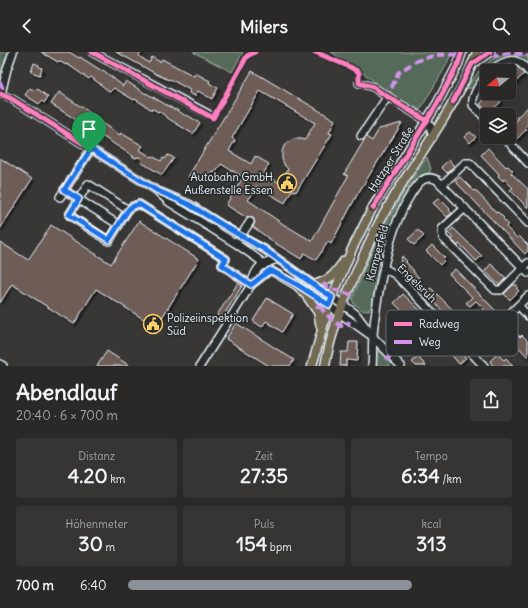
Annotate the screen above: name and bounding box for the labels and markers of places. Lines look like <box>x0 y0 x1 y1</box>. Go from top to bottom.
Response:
pin <box>72 112 106 153</box>
place label: Autobahn GmbH Außenstelle Essen <box>184 170 273 197</box>
public building icon: Autobahn GmbH Außenstelle Essen <box>276 172 298 194</box>
place label: Polizeiinspektion Süd <box>167 311 248 338</box>
public building icon: Polizeiinspektion Süd <box>142 313 164 335</box>

